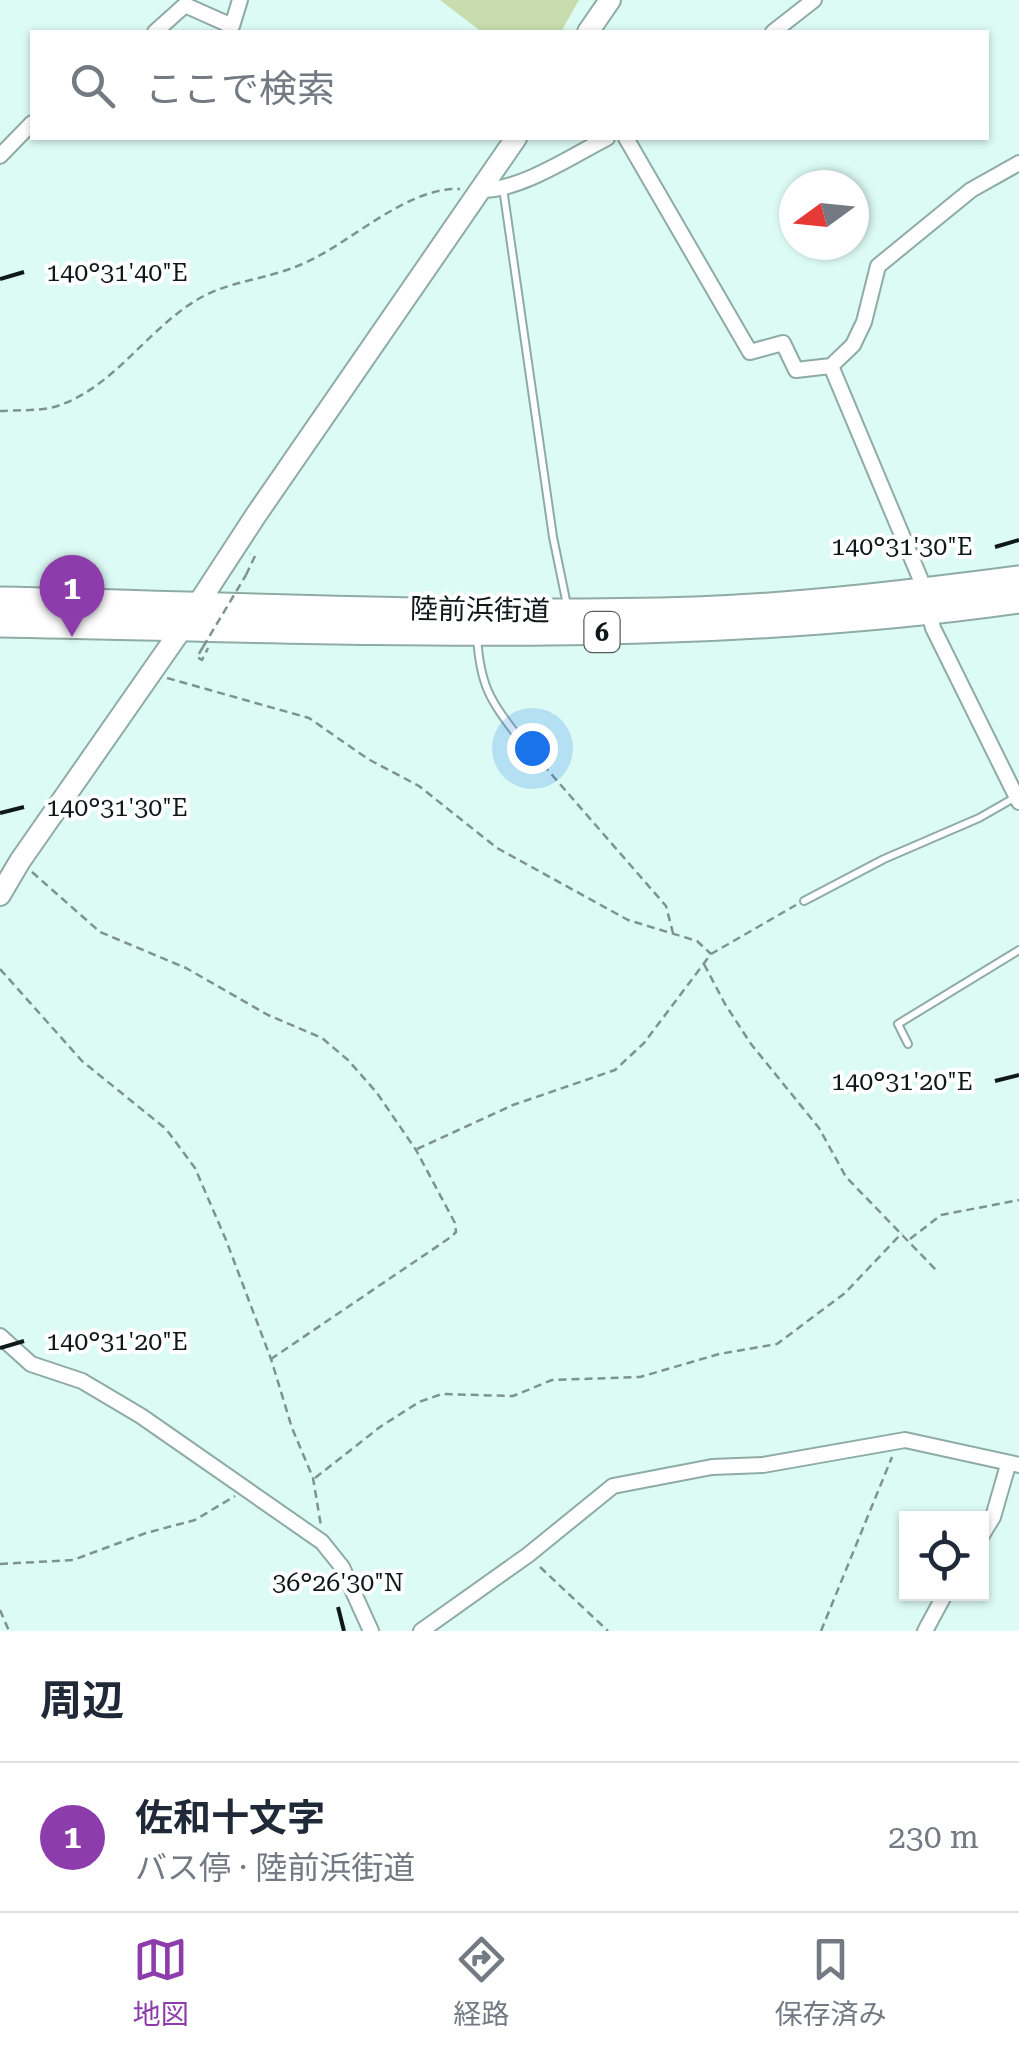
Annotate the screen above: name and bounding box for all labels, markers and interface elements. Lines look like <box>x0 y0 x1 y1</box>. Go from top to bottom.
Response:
search box <box>30 30 989 140</box>
icon: search <box>65 58 120 113</box>
text: ここで検索 <box>145 67 335 111</box>
north arrow <box>779 170 869 260</box>
text: 140°31'40"E <box>46 258 188 287</box>
text: 140°31'30"E <box>831 532 973 561</box>
pin: 1 <box>40 554 104 637</box>
street label: 陸前浜街道 <box>410 592 550 628</box>
road number: 6 <box>584 612 620 652</box>
your location <box>507 723 558 774</box>
text: 140°31'30"E <box>46 793 188 822</box>
text: 140°31'20"E <box>831 1067 973 1096</box>
text: 140°31'20"E <box>46 1327 188 1356</box>
map controls <box>899 1511 989 1601</box>
button: locate <box>899 1511 989 1601</box>
text: 36°26'30"N <box>272 1568 404 1597</box>
text: 周辺 <box>40 1676 124 1725</box>
text: 佐和十文字 <box>135 1796 325 1840</box>
text: 1 <box>64 1818 81 1856</box>
text: 230 m <box>888 1818 979 1856</box>
text: バス停 · 陸前浜街道 <box>135 1849 415 1887</box>
tab: 地図 <box>132 1932 189 2032</box>
tab: 経路 <box>453 1932 510 2032</box>
tab: 保存済み <box>774 1932 887 2032</box>

